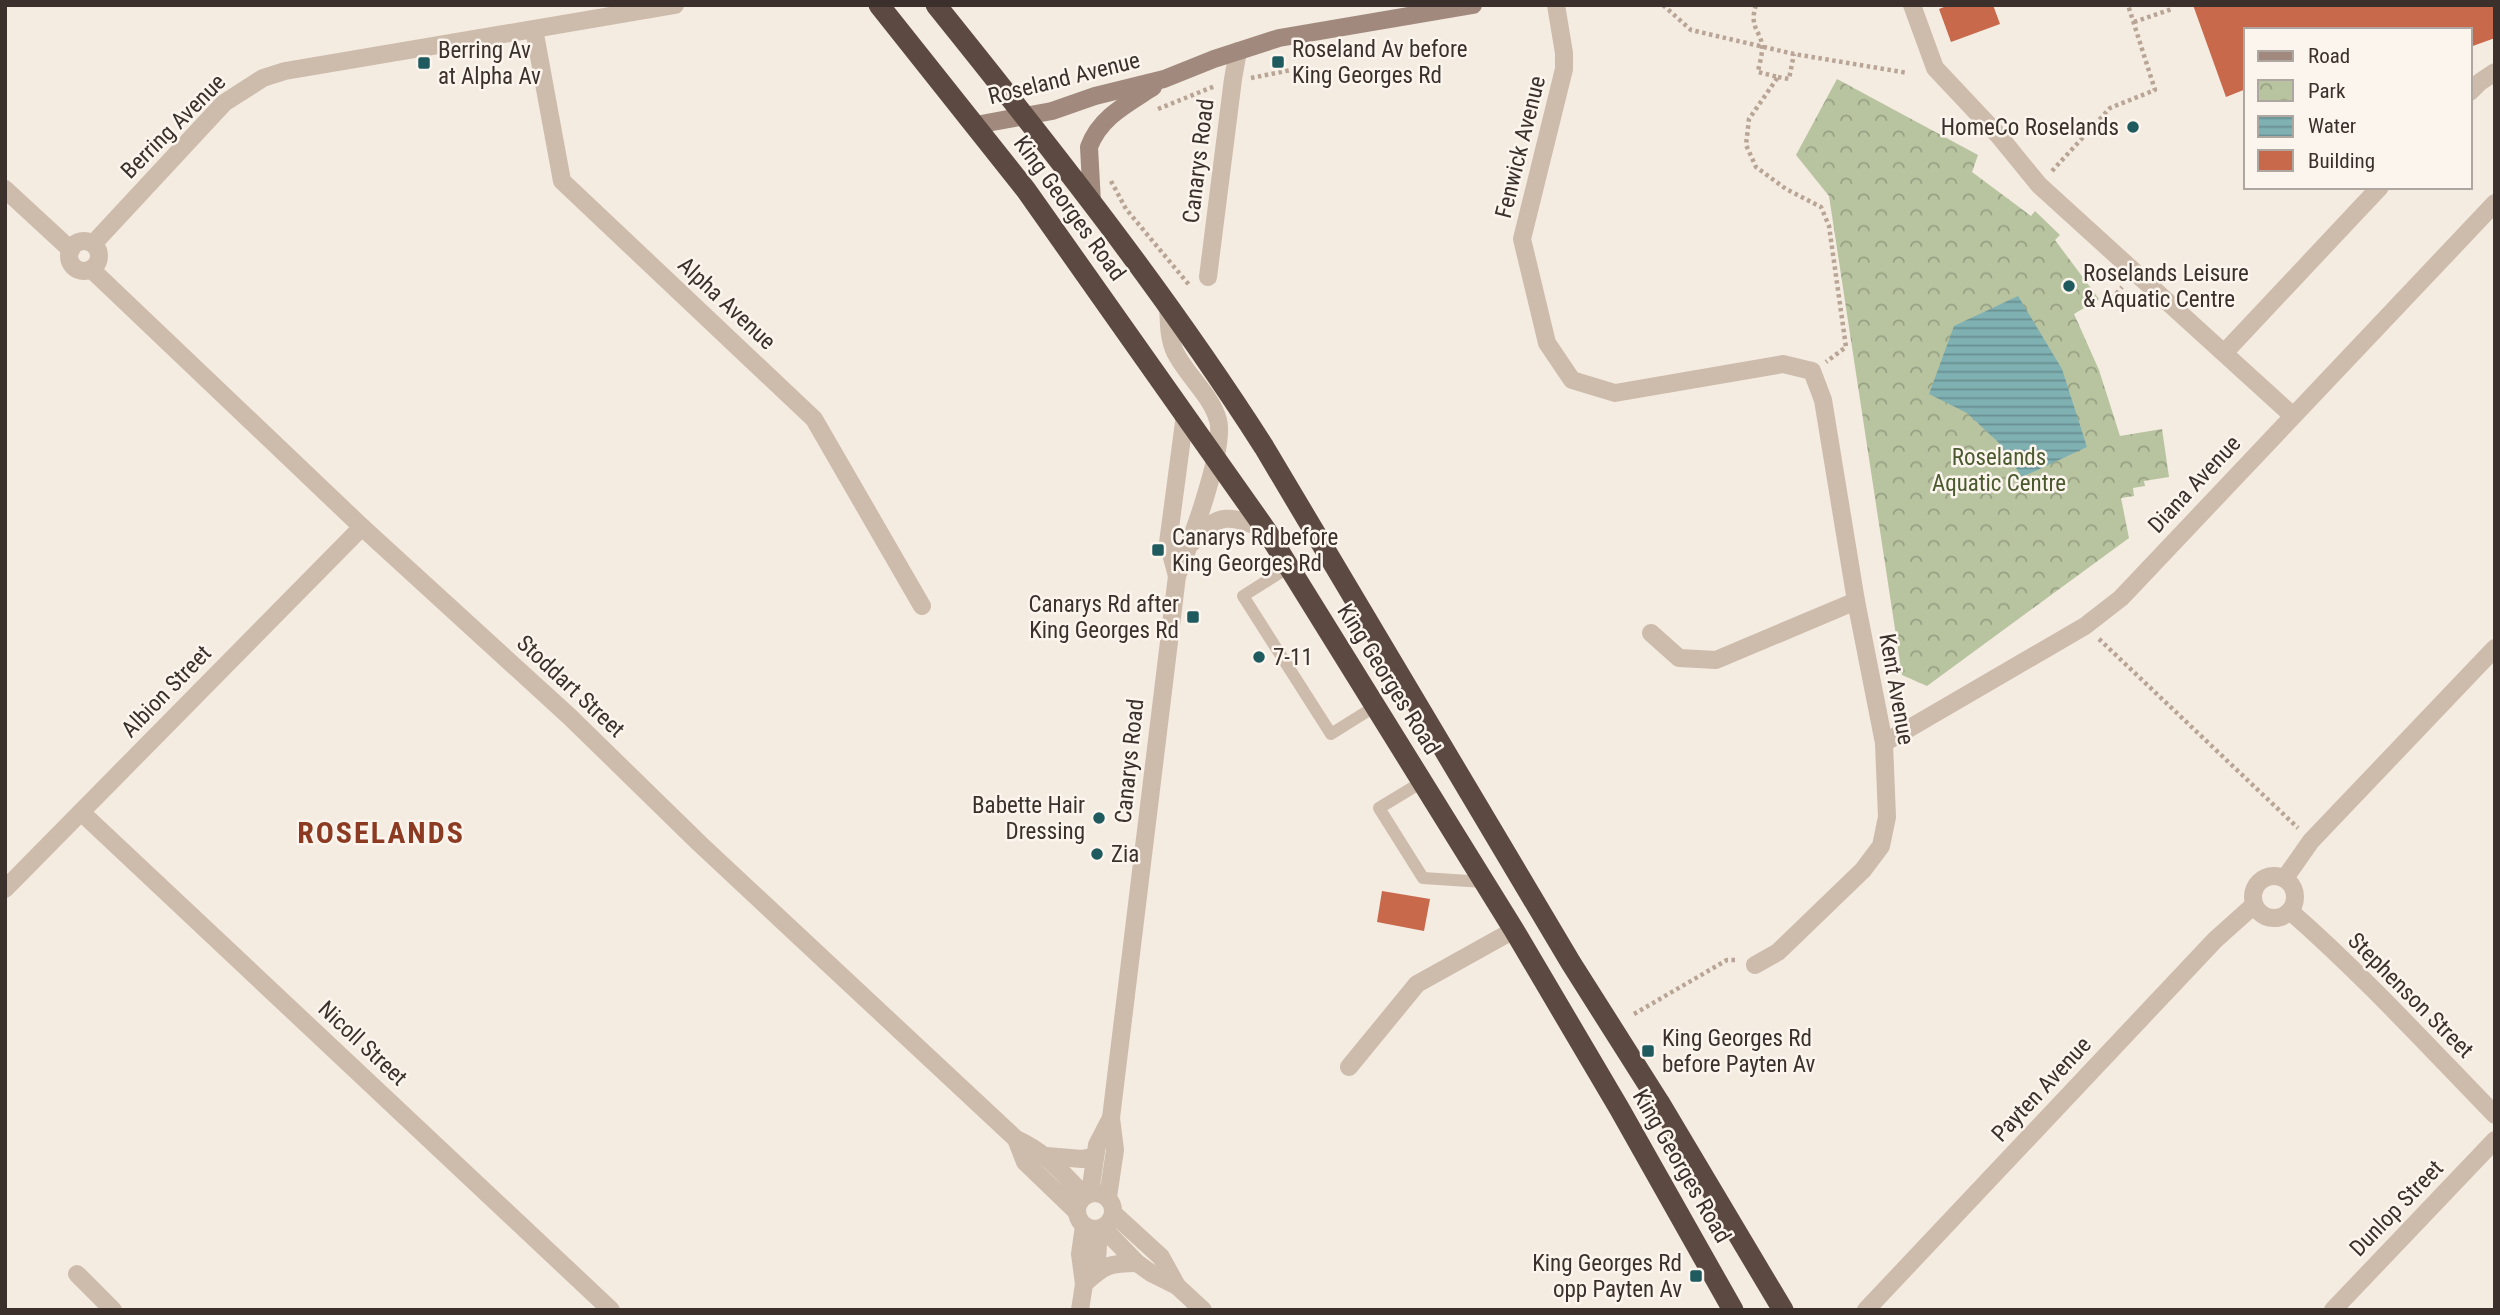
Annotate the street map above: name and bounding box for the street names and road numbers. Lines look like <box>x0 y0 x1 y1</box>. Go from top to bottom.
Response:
street label: Roseland Avenue <box>985 47 1143 110</box>
street label: Berring Avenue <box>116 69 231 184</box>
street label: Fenwick Avenue <box>1490 73 1551 221</box>
street label: Canarys Road <box>1177 97 1220 225</box>
street label: King Georges Road <box>1008 131 1131 286</box>
street label: Alpha Avenue <box>672 251 781 355</box>
street label: Diana Avenue <box>2143 430 2246 539</box>
street label: King Georges Road <box>1331 599 1446 760</box>
street label: Stoddart Street <box>511 630 630 743</box>
street label: Kent Avenue <box>1873 631 1920 747</box>
street label: Albion Street <box>116 640 217 743</box>
street label: Canarys Road <box>1110 698 1149 825</box>
street label: Stephenson Street <box>2342 927 2479 1064</box>
street label: Nicoll Street <box>313 995 413 1091</box>
street label: Payten Avenue <box>1986 1031 2097 1147</box>
street label: King Georges Road <box>1627 1085 1736 1248</box>
street label: Dunlop Street <box>2344 1155 2449 1262</box>

